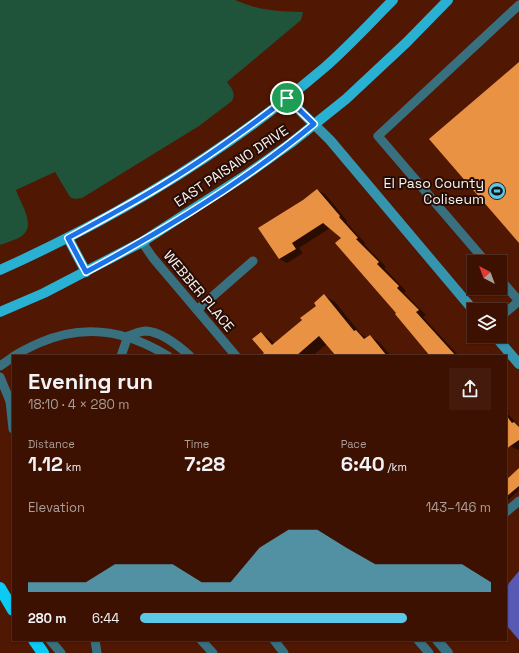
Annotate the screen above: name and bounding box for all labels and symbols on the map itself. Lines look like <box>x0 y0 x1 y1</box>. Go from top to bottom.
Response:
pin <box>270 81 304 115</box>
street label: EAST PAISANO DRIVE <box>170 121 292 211</box>
place label: El Paso County Coliseum <box>384 174 484 208</box>
sports icon: El Paso County Coliseum <box>487 181 507 201</box>
street label: WEBBER PLACE <box>160 247 238 335</box>
north arrow <box>467 255 507 295</box>

